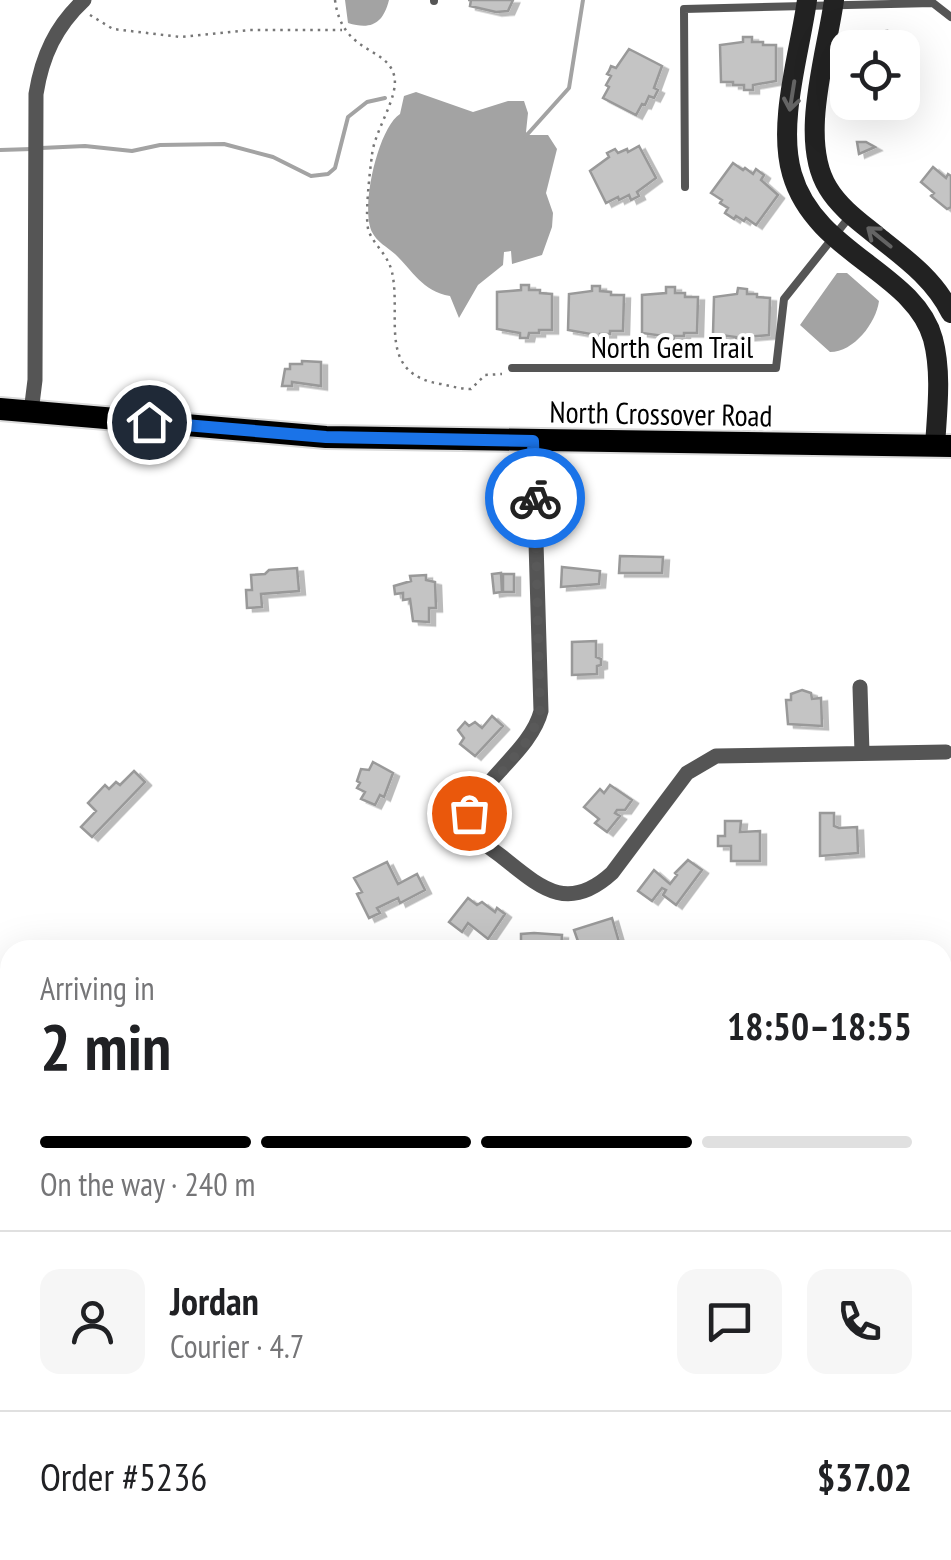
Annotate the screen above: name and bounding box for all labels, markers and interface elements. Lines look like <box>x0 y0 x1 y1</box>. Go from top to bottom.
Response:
map controls <box>830 30 920 120</box>
button: locate <box>830 30 920 120</box>
one-way arrow <box>782 80 800 112</box>
one-way arrow <box>866 227 892 249</box>
street label: North Gem Trail <box>591 327 753 366</box>
pin <box>107 380 192 465</box>
street label: North Crossover Road <box>549 392 773 434</box>
icon: home <box>122 395 177 450</box>
courier <box>485 448 585 548</box>
icon: bike <box>508 471 563 526</box>
pin <box>427 771 512 856</box>
icon: bag <box>442 786 497 841</box>
text: Arriving in <box>40 967 155 1009</box>
text: 18:50–18:55 <box>727 1001 912 1050</box>
text: 2 min <box>40 1004 171 1088</box>
text: On the way · 240 m <box>40 1163 255 1205</box>
button: person <box>40 1269 145 1374</box>
button: chat <box>677 1269 782 1374</box>
button: phone <box>807 1269 912 1374</box>
text: Jordan <box>170 1276 259 1325</box>
text: Courier · 4.7 <box>170 1325 304 1367</box>
text: Order #5236 <box>40 1452 207 1501</box>
text: $37.02 <box>817 1452 912 1501</box>

